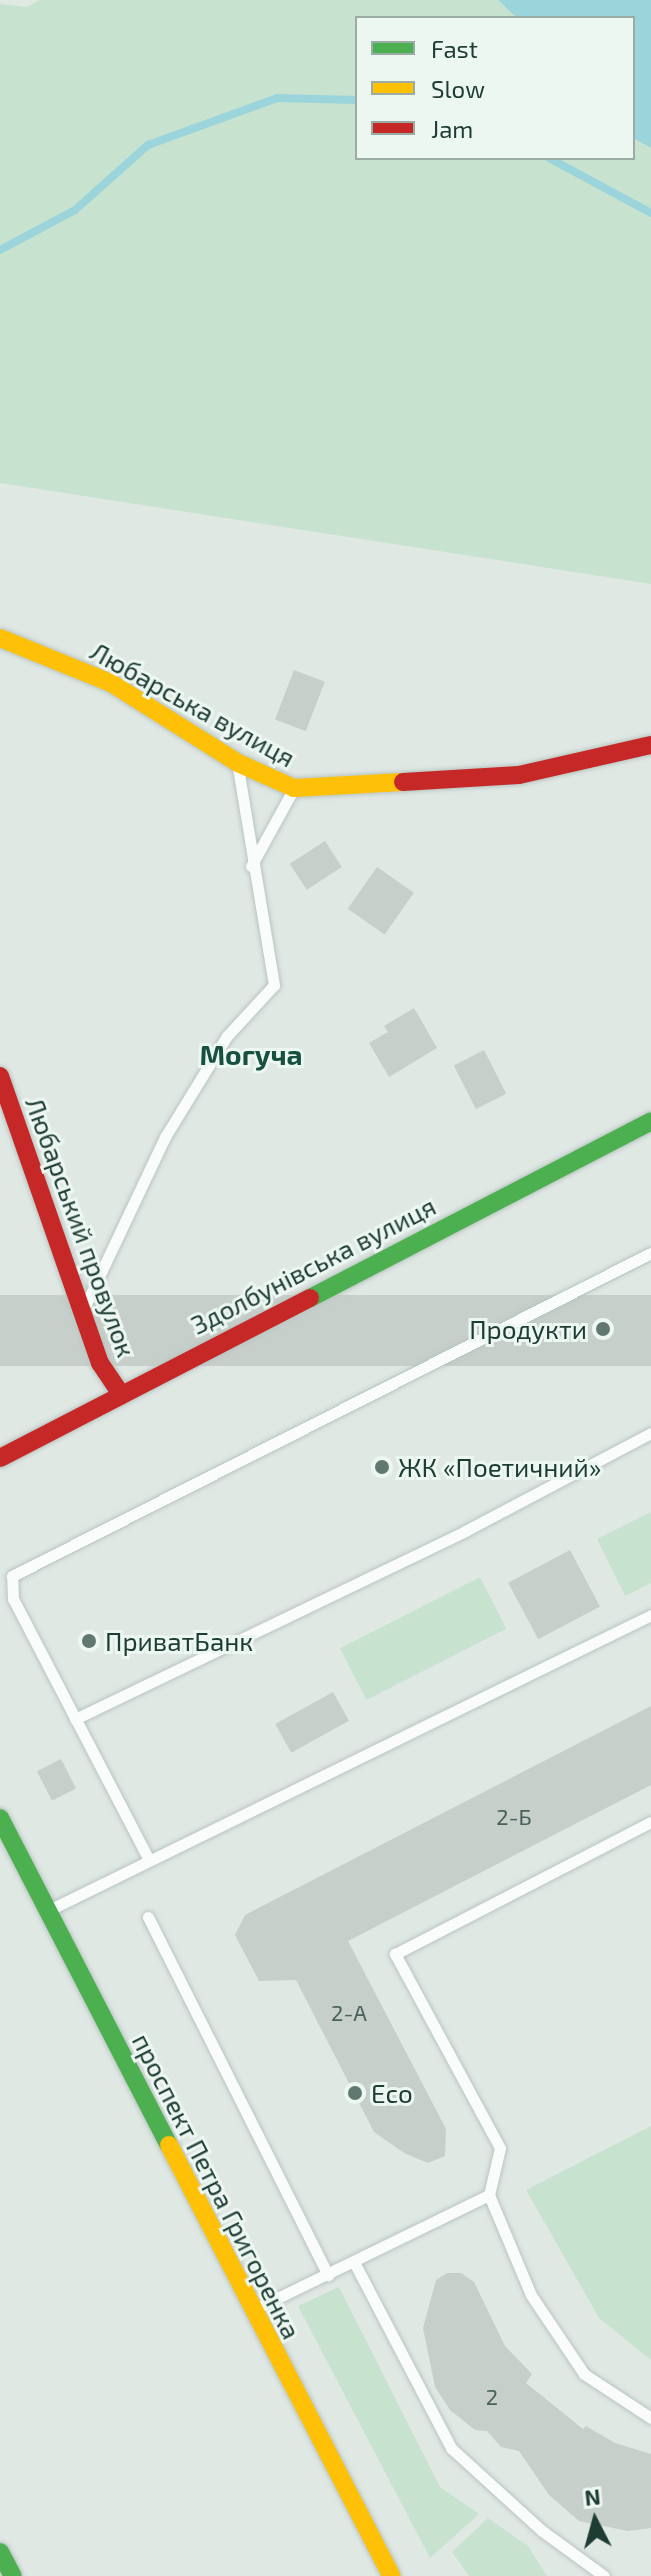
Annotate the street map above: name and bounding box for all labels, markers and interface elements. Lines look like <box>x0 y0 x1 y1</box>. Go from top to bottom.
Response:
legend <box>355 16 635 160</box>
text: Fast <box>431 34 478 63</box>
text: Slow <box>431 74 485 103</box>
text: Jam <box>431 114 473 143</box>
street label: Любарська вулиця <box>85 635 301 773</box>
district label: Могуча <box>199 1037 303 1071</box>
street label: Любарський провулок <box>19 1093 143 1361</box>
street label: Здолбунівська вулиця <box>186 1190 440 1340</box>
place label: Продукти <box>469 1313 587 1345</box>
marker: Продукти <box>594 1320 612 1338</box>
place label: ЖК «Поетичний» <box>398 1451 601 1483</box>
marker: ЖК «Поетичний» <box>373 1458 391 1476</box>
place label: ПриватБанк <box>105 1625 253 1657</box>
marker: ПриватБанк <box>80 1632 98 1650</box>
house number: 2-Б <box>496 1804 532 1830</box>
house number: 2-А <box>331 2000 367 2026</box>
street label: проспект Петра Григоренка <box>126 2028 308 2344</box>
place label: Eco <box>371 2077 413 2109</box>
marker: Eco <box>346 2084 364 2102</box>
house number: 2 <box>486 2384 498 2410</box>
north arrow <box>555 2480 635 2560</box>
text: N <box>583 2482 602 2510</box>

